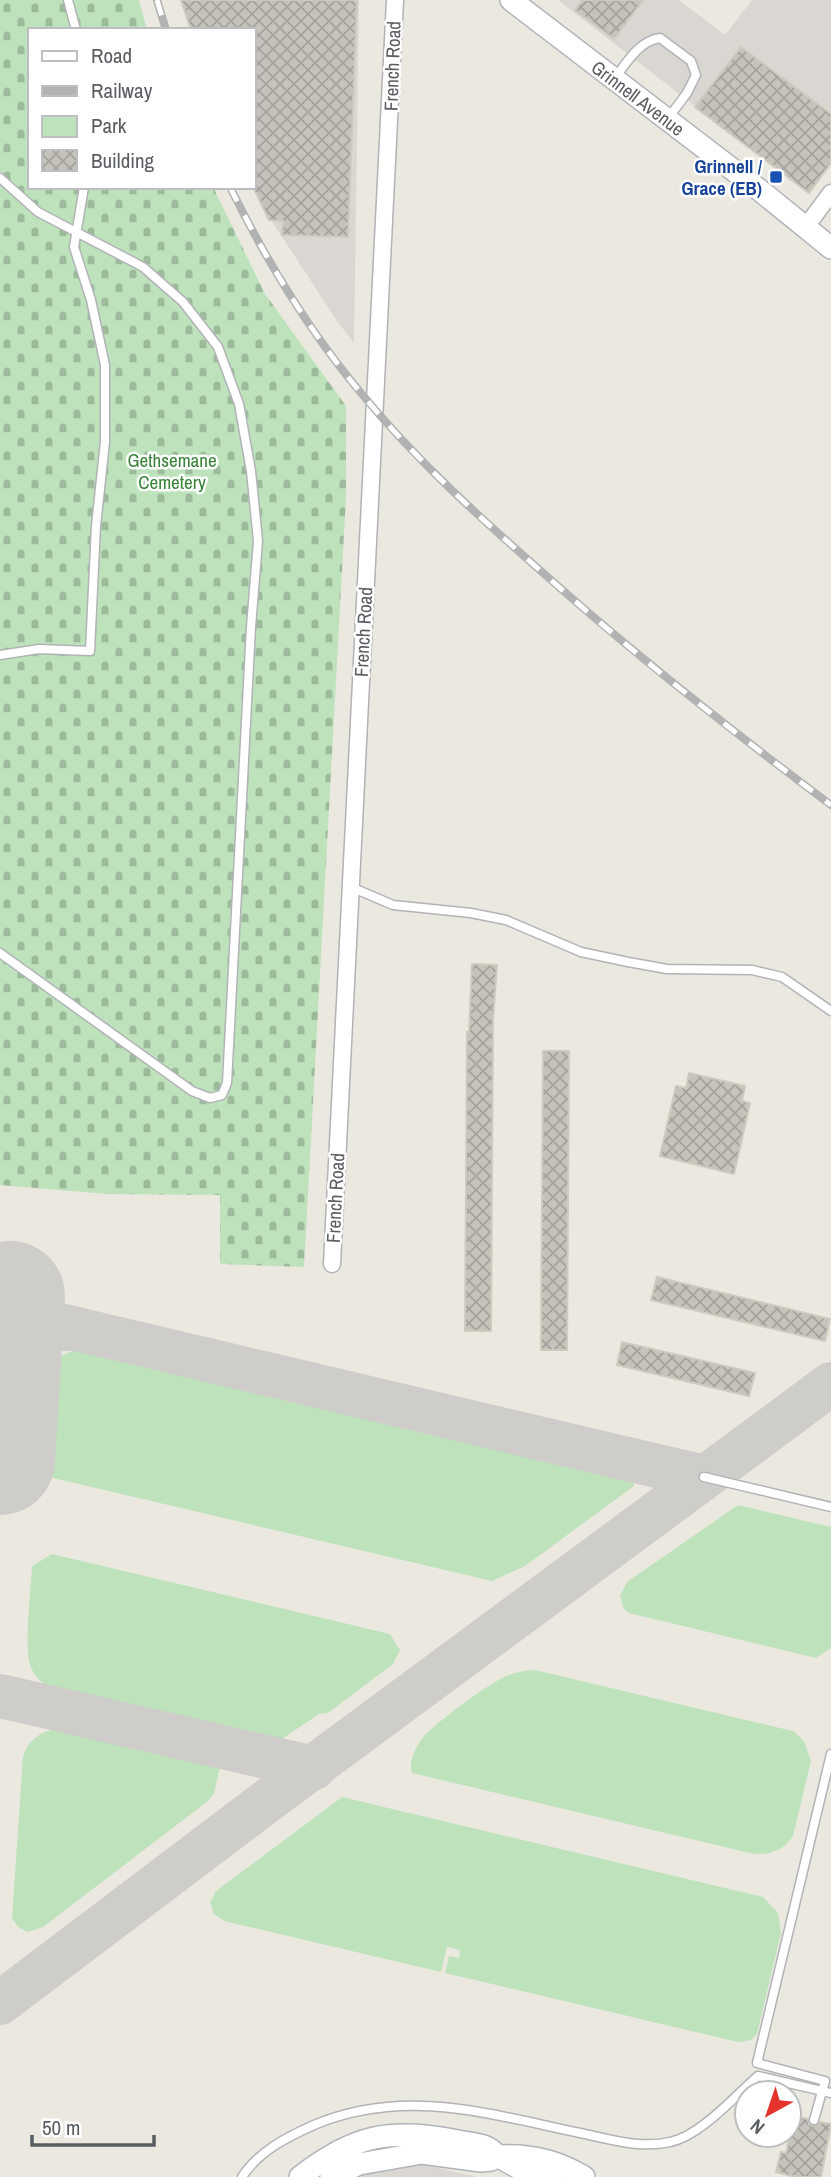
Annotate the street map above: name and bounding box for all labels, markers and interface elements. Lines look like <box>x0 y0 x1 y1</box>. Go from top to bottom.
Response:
street label: French Road <box>377 21 407 111</box>
legend <box>28 28 256 189</box>
text: Road <box>91 41 132 70</box>
street label: Grinnell Avenue <box>586 54 690 142</box>
text: Railway <box>91 76 153 105</box>
text: Park <box>91 111 127 140</box>
text: Building <box>91 146 155 175</box>
place label: Grinnell / Grace (EB) <box>681 153 763 201</box>
marker: Grinnell / Grace (EB) <box>768 169 784 185</box>
park label: Gethsemane Cemetery <box>127 447 217 495</box>
street label: French Road <box>348 586 378 678</box>
street label: French Road <box>320 1152 350 1244</box>
north arrow <box>733 2079 803 2149</box>
scale bar <box>32 2104 154 2148</box>
text: 50 m <box>42 2113 80 2142</box>
text: N <box>744 2113 770 2141</box>

